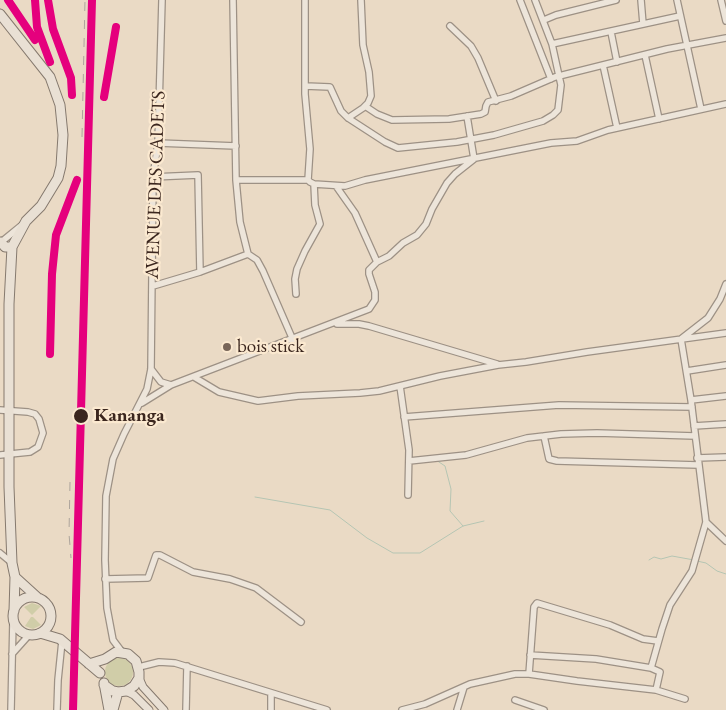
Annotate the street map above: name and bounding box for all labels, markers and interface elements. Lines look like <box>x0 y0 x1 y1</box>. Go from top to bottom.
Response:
street label: AVENUE DES CADETS <box>141 90 171 280</box>
place label: bois stick <box>237 336 304 358</box>
marker: bois stick <box>221 341 233 353</box>
place label: Kananga <box>94 405 164 427</box>
marker: Kananga <box>72 407 90 425</box>

